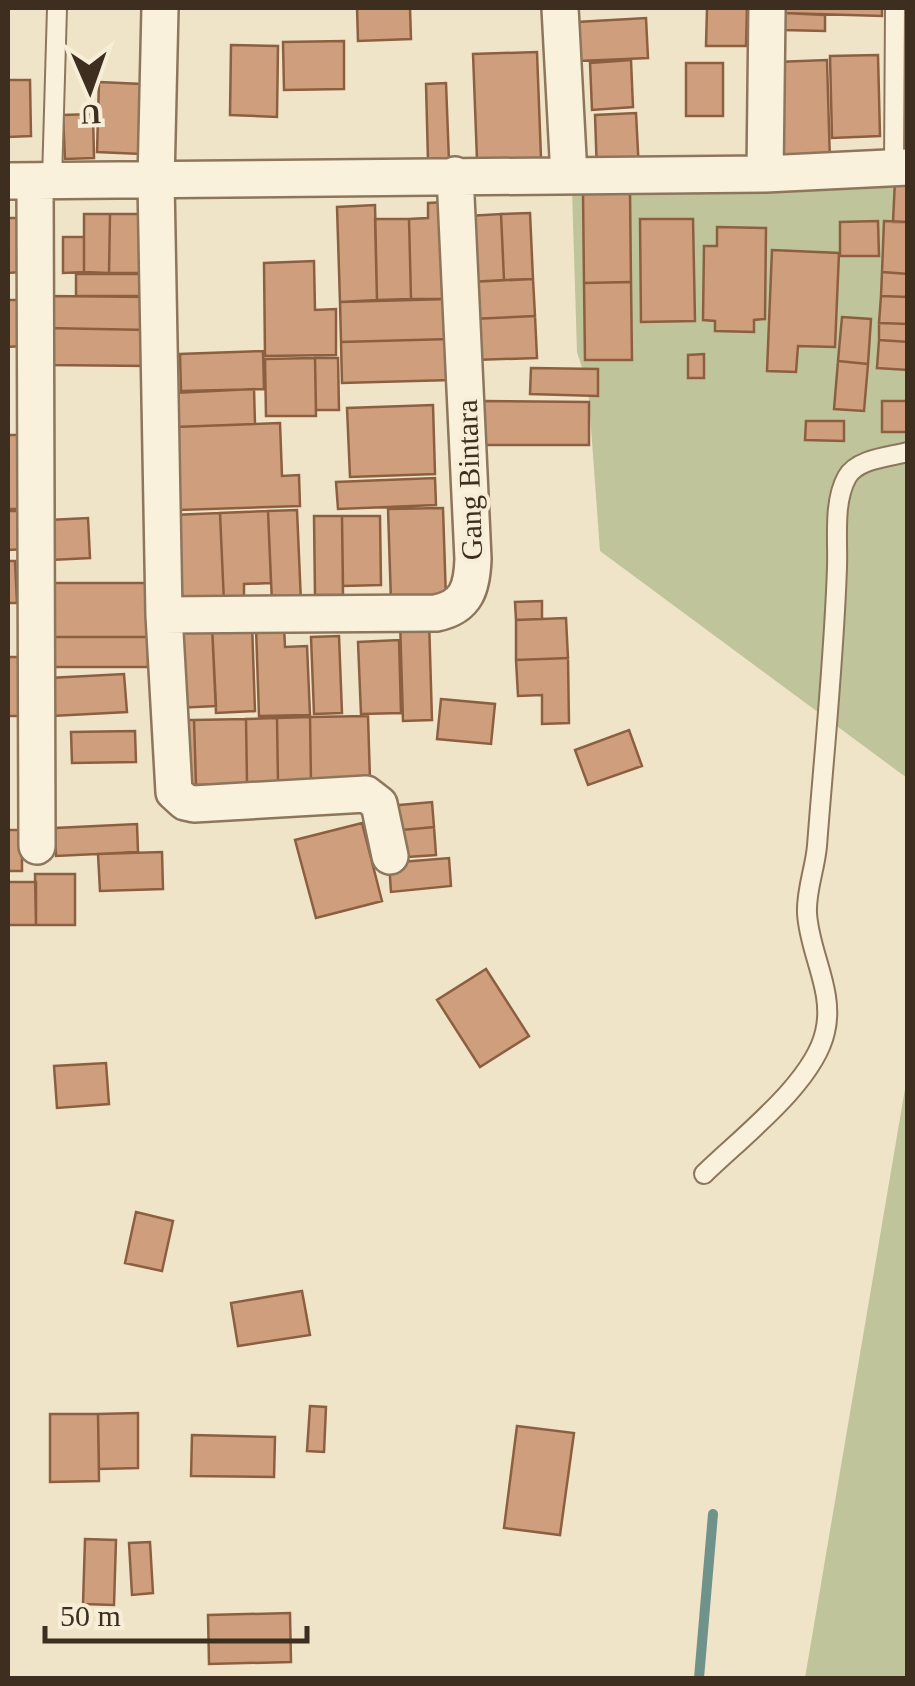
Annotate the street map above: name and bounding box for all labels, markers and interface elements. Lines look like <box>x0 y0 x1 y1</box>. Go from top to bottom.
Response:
north arrow <box>40 40 140 140</box>
text: U <box>80 99 102 130</box>
street label: Gang Bintara <box>450 399 488 561</box>
scale bar <box>45 1581 308 1643</box>
text: 50 m <box>60 1599 121 1632</box>

